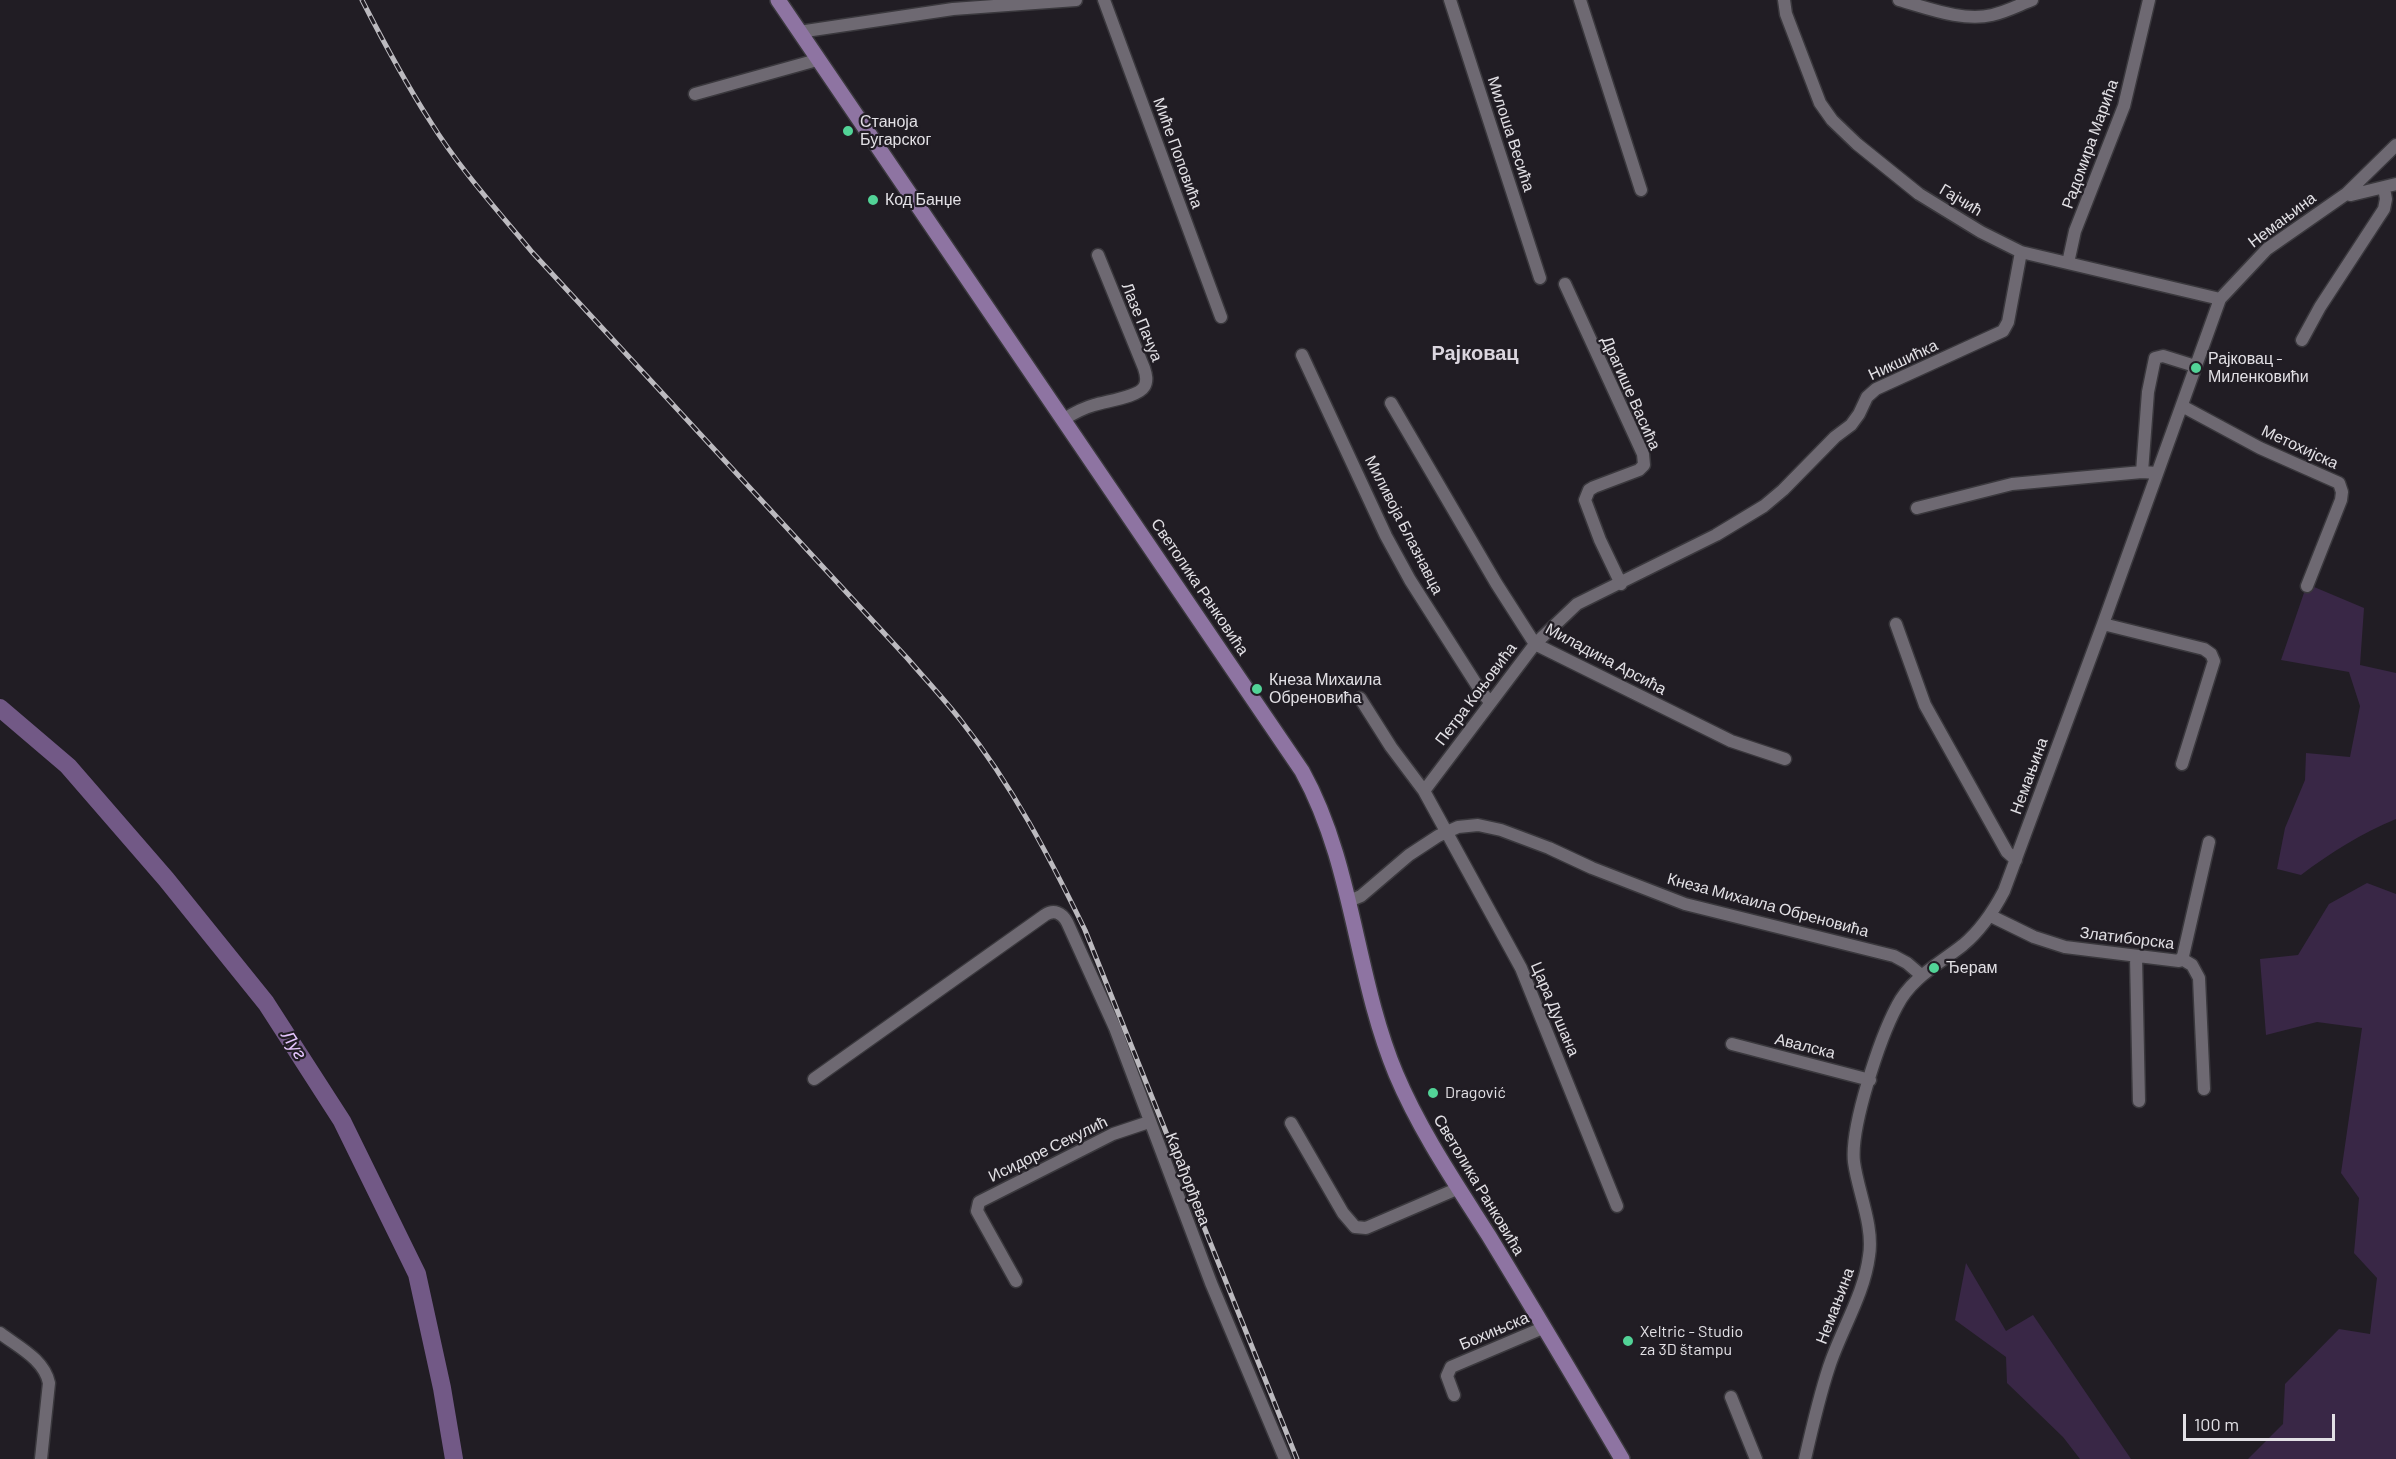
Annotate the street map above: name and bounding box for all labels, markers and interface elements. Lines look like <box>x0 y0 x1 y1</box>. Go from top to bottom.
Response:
street label: Милоша Весића <box>1483 74 1539 194</box>
street label: Радомира Марића <box>2058 77 2122 211</box>
street label: Миће Поповића <box>1149 95 1207 211</box>
place label: Станоја Бугарског <box>860 112 931 150</box>
marker: Станоја Бугарског <box>841 124 855 138</box>
street label: Гајчић <box>1936 180 1986 220</box>
street label: Немањина <box>2244 188 2320 252</box>
place label: Код Банџе <box>885 190 961 210</box>
marker: Код Банџе <box>866 193 880 207</box>
street label: Лазе Пачуа <box>1117 280 1167 364</box>
street label: Драгише Васића <box>1597 333 1665 453</box>
street label: Никшићка <box>1865 336 1941 384</box>
district label: Рајковац <box>1431 341 1519 365</box>
place label: Рајковац - Миленковићи <box>2208 349 2309 387</box>
marker: Рајковац - Миленковићи <box>2189 361 2203 375</box>
street label: Метохијска <box>2259 421 2341 473</box>
street label: Миливоја Блазнавца <box>1361 452 1447 598</box>
street label: Светолика Ранковића <box>1147 515 1253 659</box>
street label: Миладина Арсића <box>1542 619 1670 699</box>
street label: Петра Коњовића <box>1431 639 1521 749</box>
place label: Кнеза Михаила Обреновића <box>1269 670 1381 708</box>
marker: Кнеза Михаила Обреновића <box>1250 682 1264 696</box>
street label: Немањина <box>2006 735 2052 817</box>
street label: Кнеза Михаила Обреновића <box>1665 869 1871 941</box>
street label: Златиборска <box>2079 923 2175 953</box>
place label: Ђерам <box>1946 958 1998 978</box>
street label: Цара Душана <box>1526 959 1584 1059</box>
marker: Ђерам <box>1927 961 1941 975</box>
water label: Луг <box>277 1026 311 1064</box>
street label: Авалска <box>1773 1029 1837 1063</box>
place label: Dragović <box>1445 1083 1506 1103</box>
marker: Dragović <box>1426 1086 1440 1100</box>
street label: Светолика Ранковића <box>1429 1111 1529 1259</box>
street label: Исидоре Секулић <box>985 1112 1111 1186</box>
street label: Карађорђева <box>1162 1130 1214 1228</box>
street label: Немањина <box>1812 1265 1858 1347</box>
street label: Бохињска <box>1456 1308 1532 1354</box>
place label: Xeltric - Studio za 3D štampu <box>1640 1322 1743 1360</box>
marker: Xeltric - Studio za 3D štampu <box>1621 1334 1635 1348</box>
scale bar <box>2186 1402 2338 1440</box>
text: 100 m <box>2194 1413 2239 1435</box>

